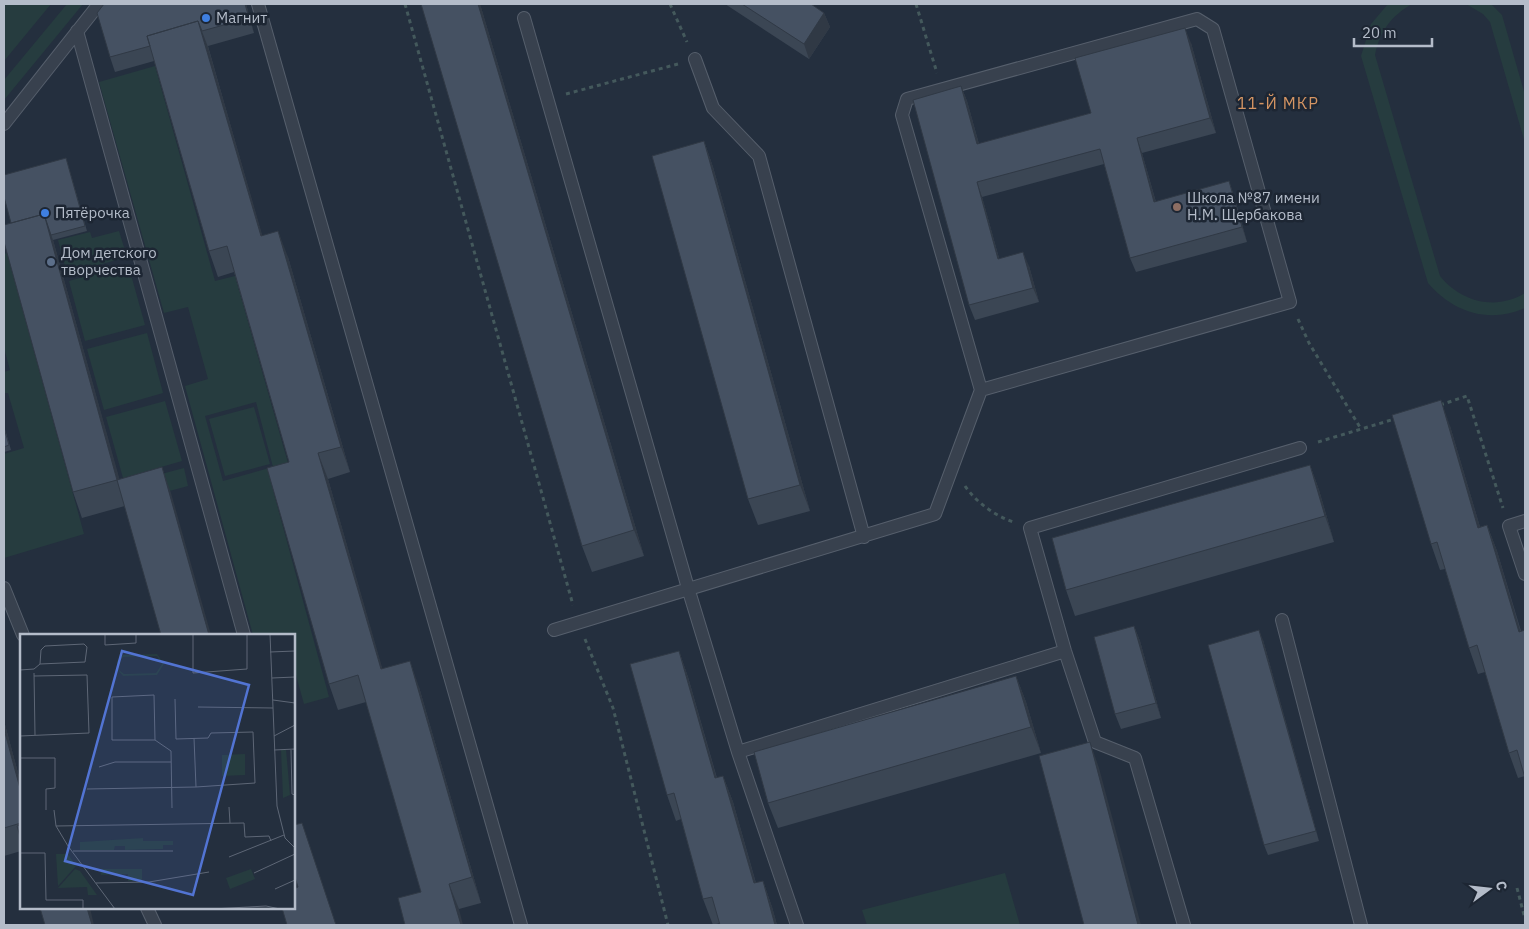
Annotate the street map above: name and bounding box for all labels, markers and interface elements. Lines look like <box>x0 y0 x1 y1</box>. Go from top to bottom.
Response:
place label: Магнит <box>216 8 267 27</box>
marker: Магнит <box>200 12 212 24</box>
scale bar <box>1354 15 1432 47</box>
text: 20 m <box>1362 23 1397 42</box>
district label: 11-Й МКР <box>1237 93 1319 113</box>
place label: Школа №87 имени Н.М. Щербакова <box>1187 188 1320 224</box>
marker: Школа №87 имени Н.М. Щербакова <box>1171 201 1183 213</box>
place label: Пятёрочка <box>55 203 130 222</box>
marker: Пятёрочка <box>39 207 51 219</box>
place label: Дом детского творчества <box>61 243 157 279</box>
marker: Дом детского творчества <box>45 256 57 268</box>
inset map <box>20 634 295 909</box>
north arrow <box>1464 864 1514 914</box>
text: С <box>1492 879 1511 892</box>

